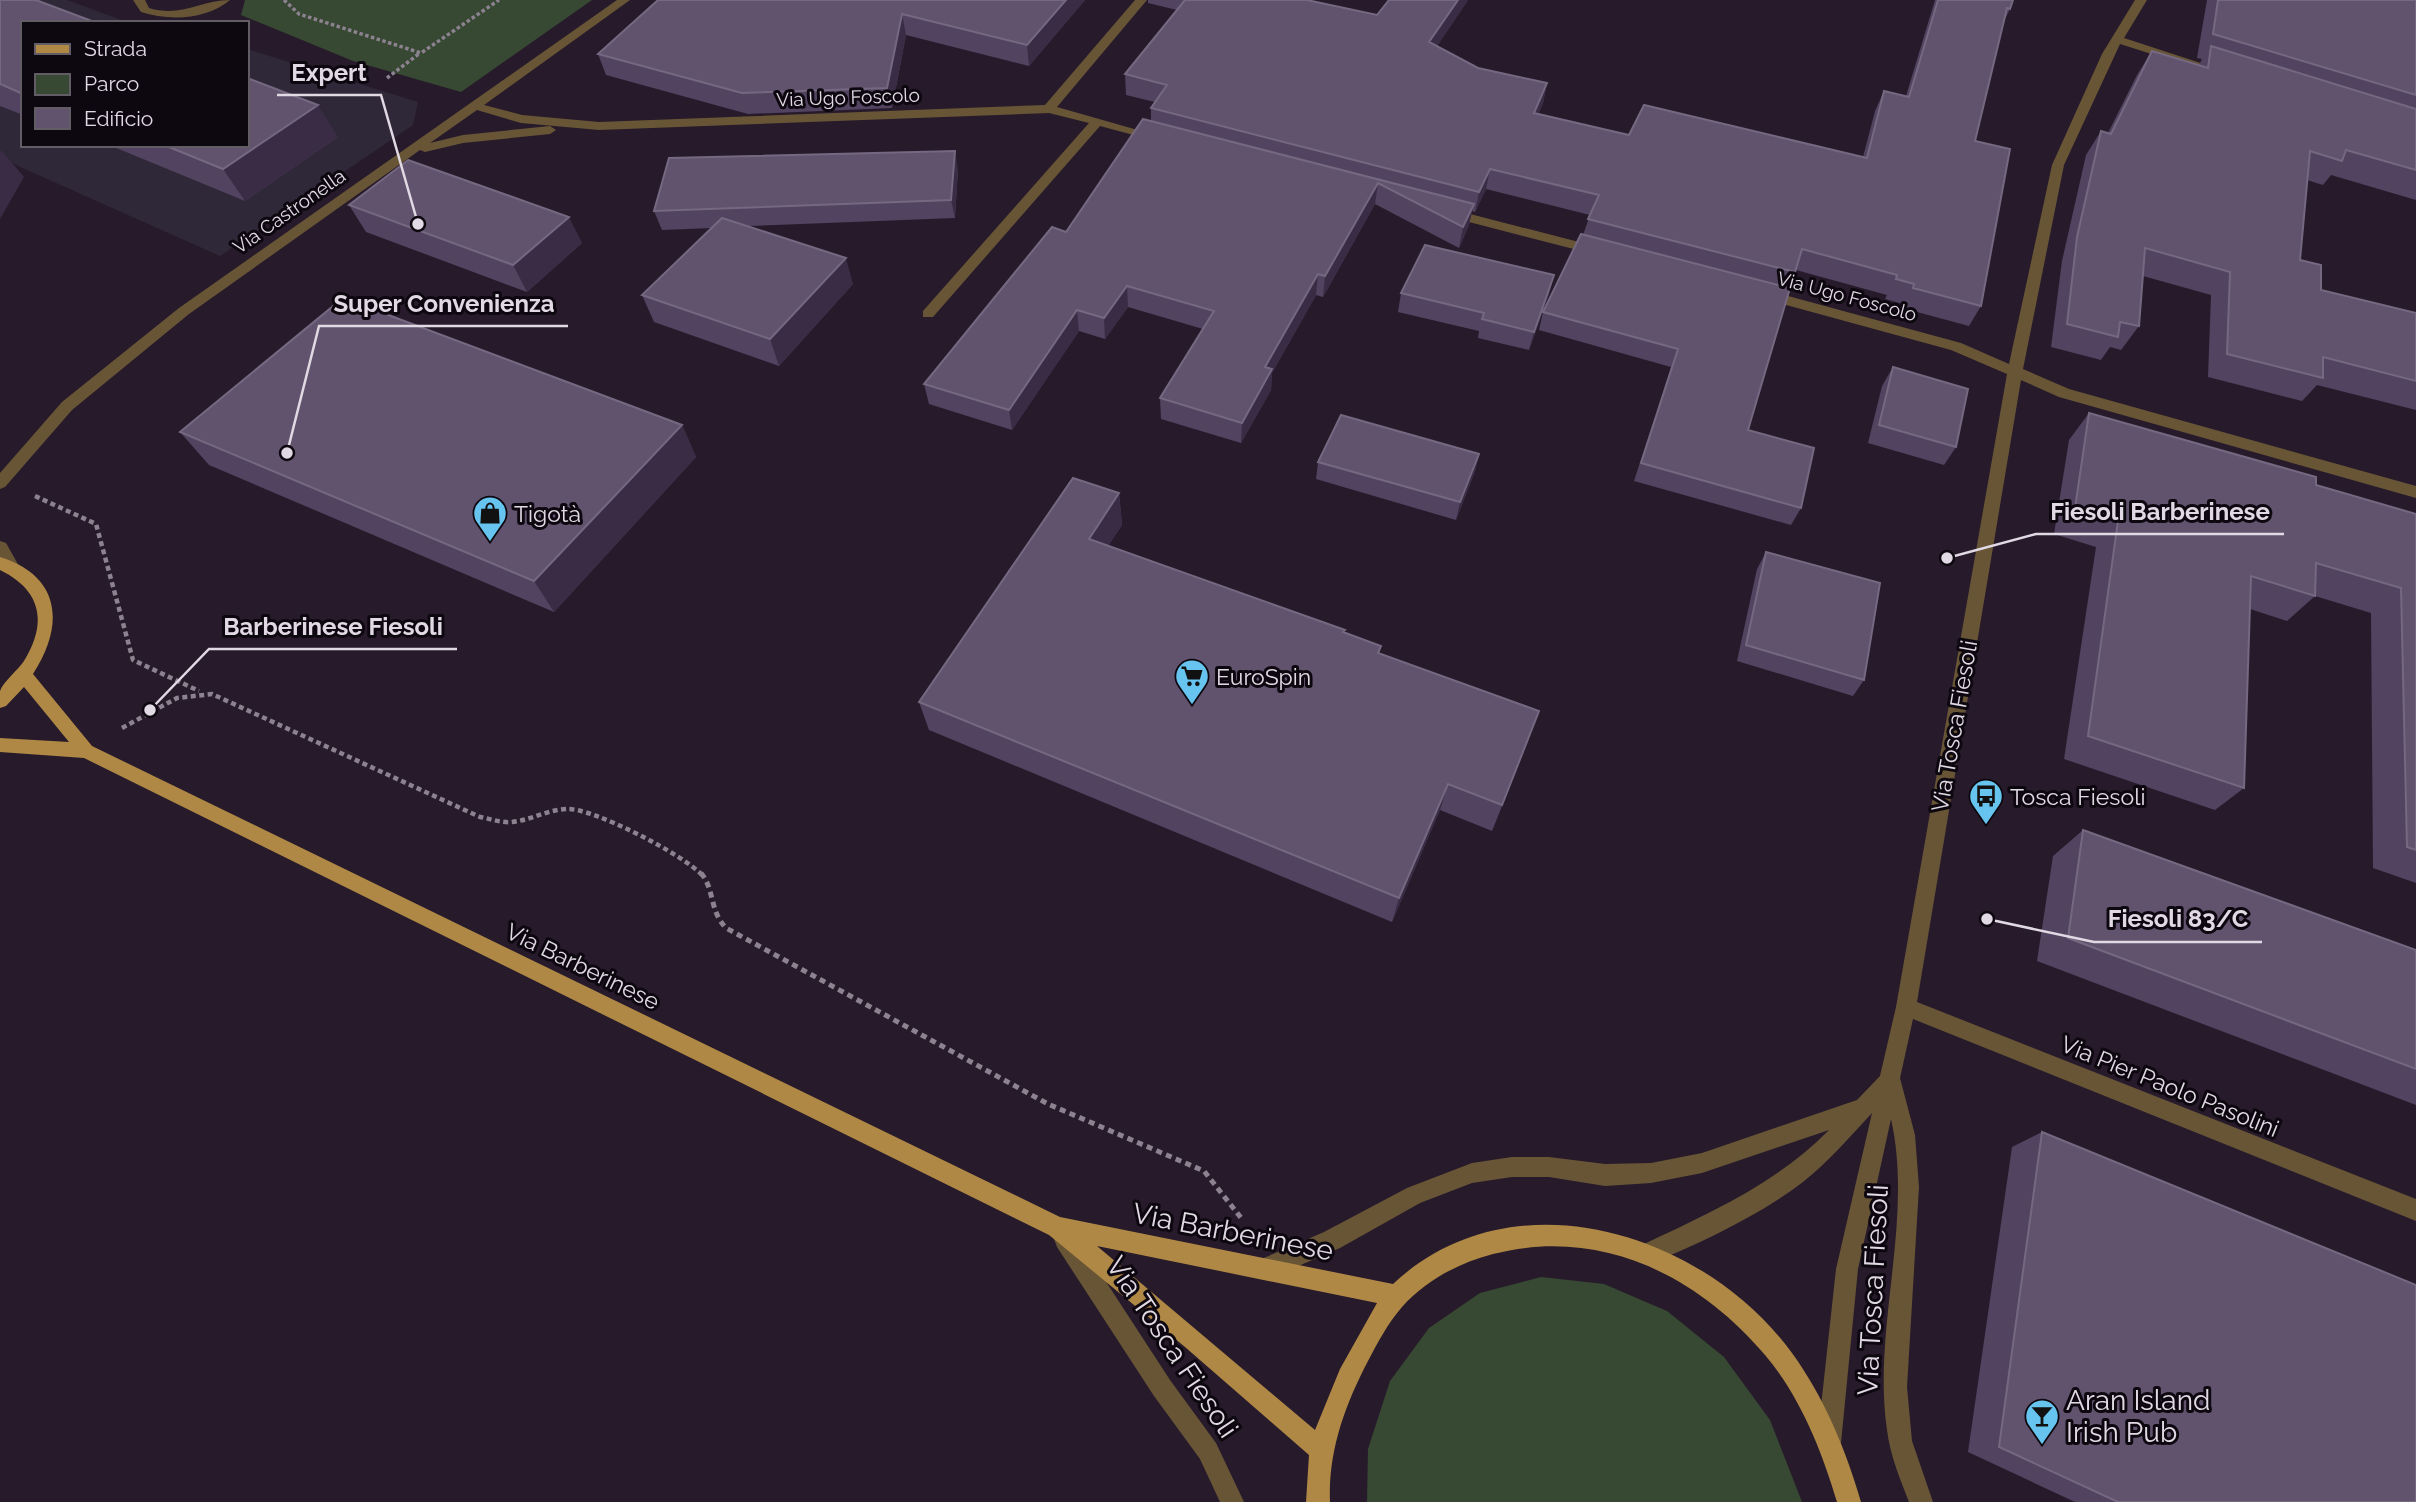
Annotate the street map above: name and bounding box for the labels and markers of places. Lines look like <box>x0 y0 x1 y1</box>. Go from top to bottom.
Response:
callout: Expert <box>277 50 381 95</box>
callout: Super Convenienza <box>319 281 568 326</box>
callout: Fiesoli Barberinese <box>2036 489 2284 534</box>
shop icon: Tigotà <box>471 494 509 543</box>
place label: Tigotà <box>514 500 581 527</box>
callout: Barberinese Fiesoli <box>209 604 457 649</box>
supermarket icon: EuroSpin <box>1173 657 1211 706</box>
place label: EuroSpin <box>1216 663 1311 690</box>
bus stop icon: Tosca Fiesoli <box>1967 777 2005 826</box>
place label: Tosca Fiesoli <box>2010 783 2145 810</box>
callout: Fiesoli 83/C <box>2094 897 2262 942</box>
place label: Aran Island Irish Pub <box>2066 1384 2210 1449</box>
bar icon: Aran Island Irish Pub <box>2023 1397 2061 1446</box>

